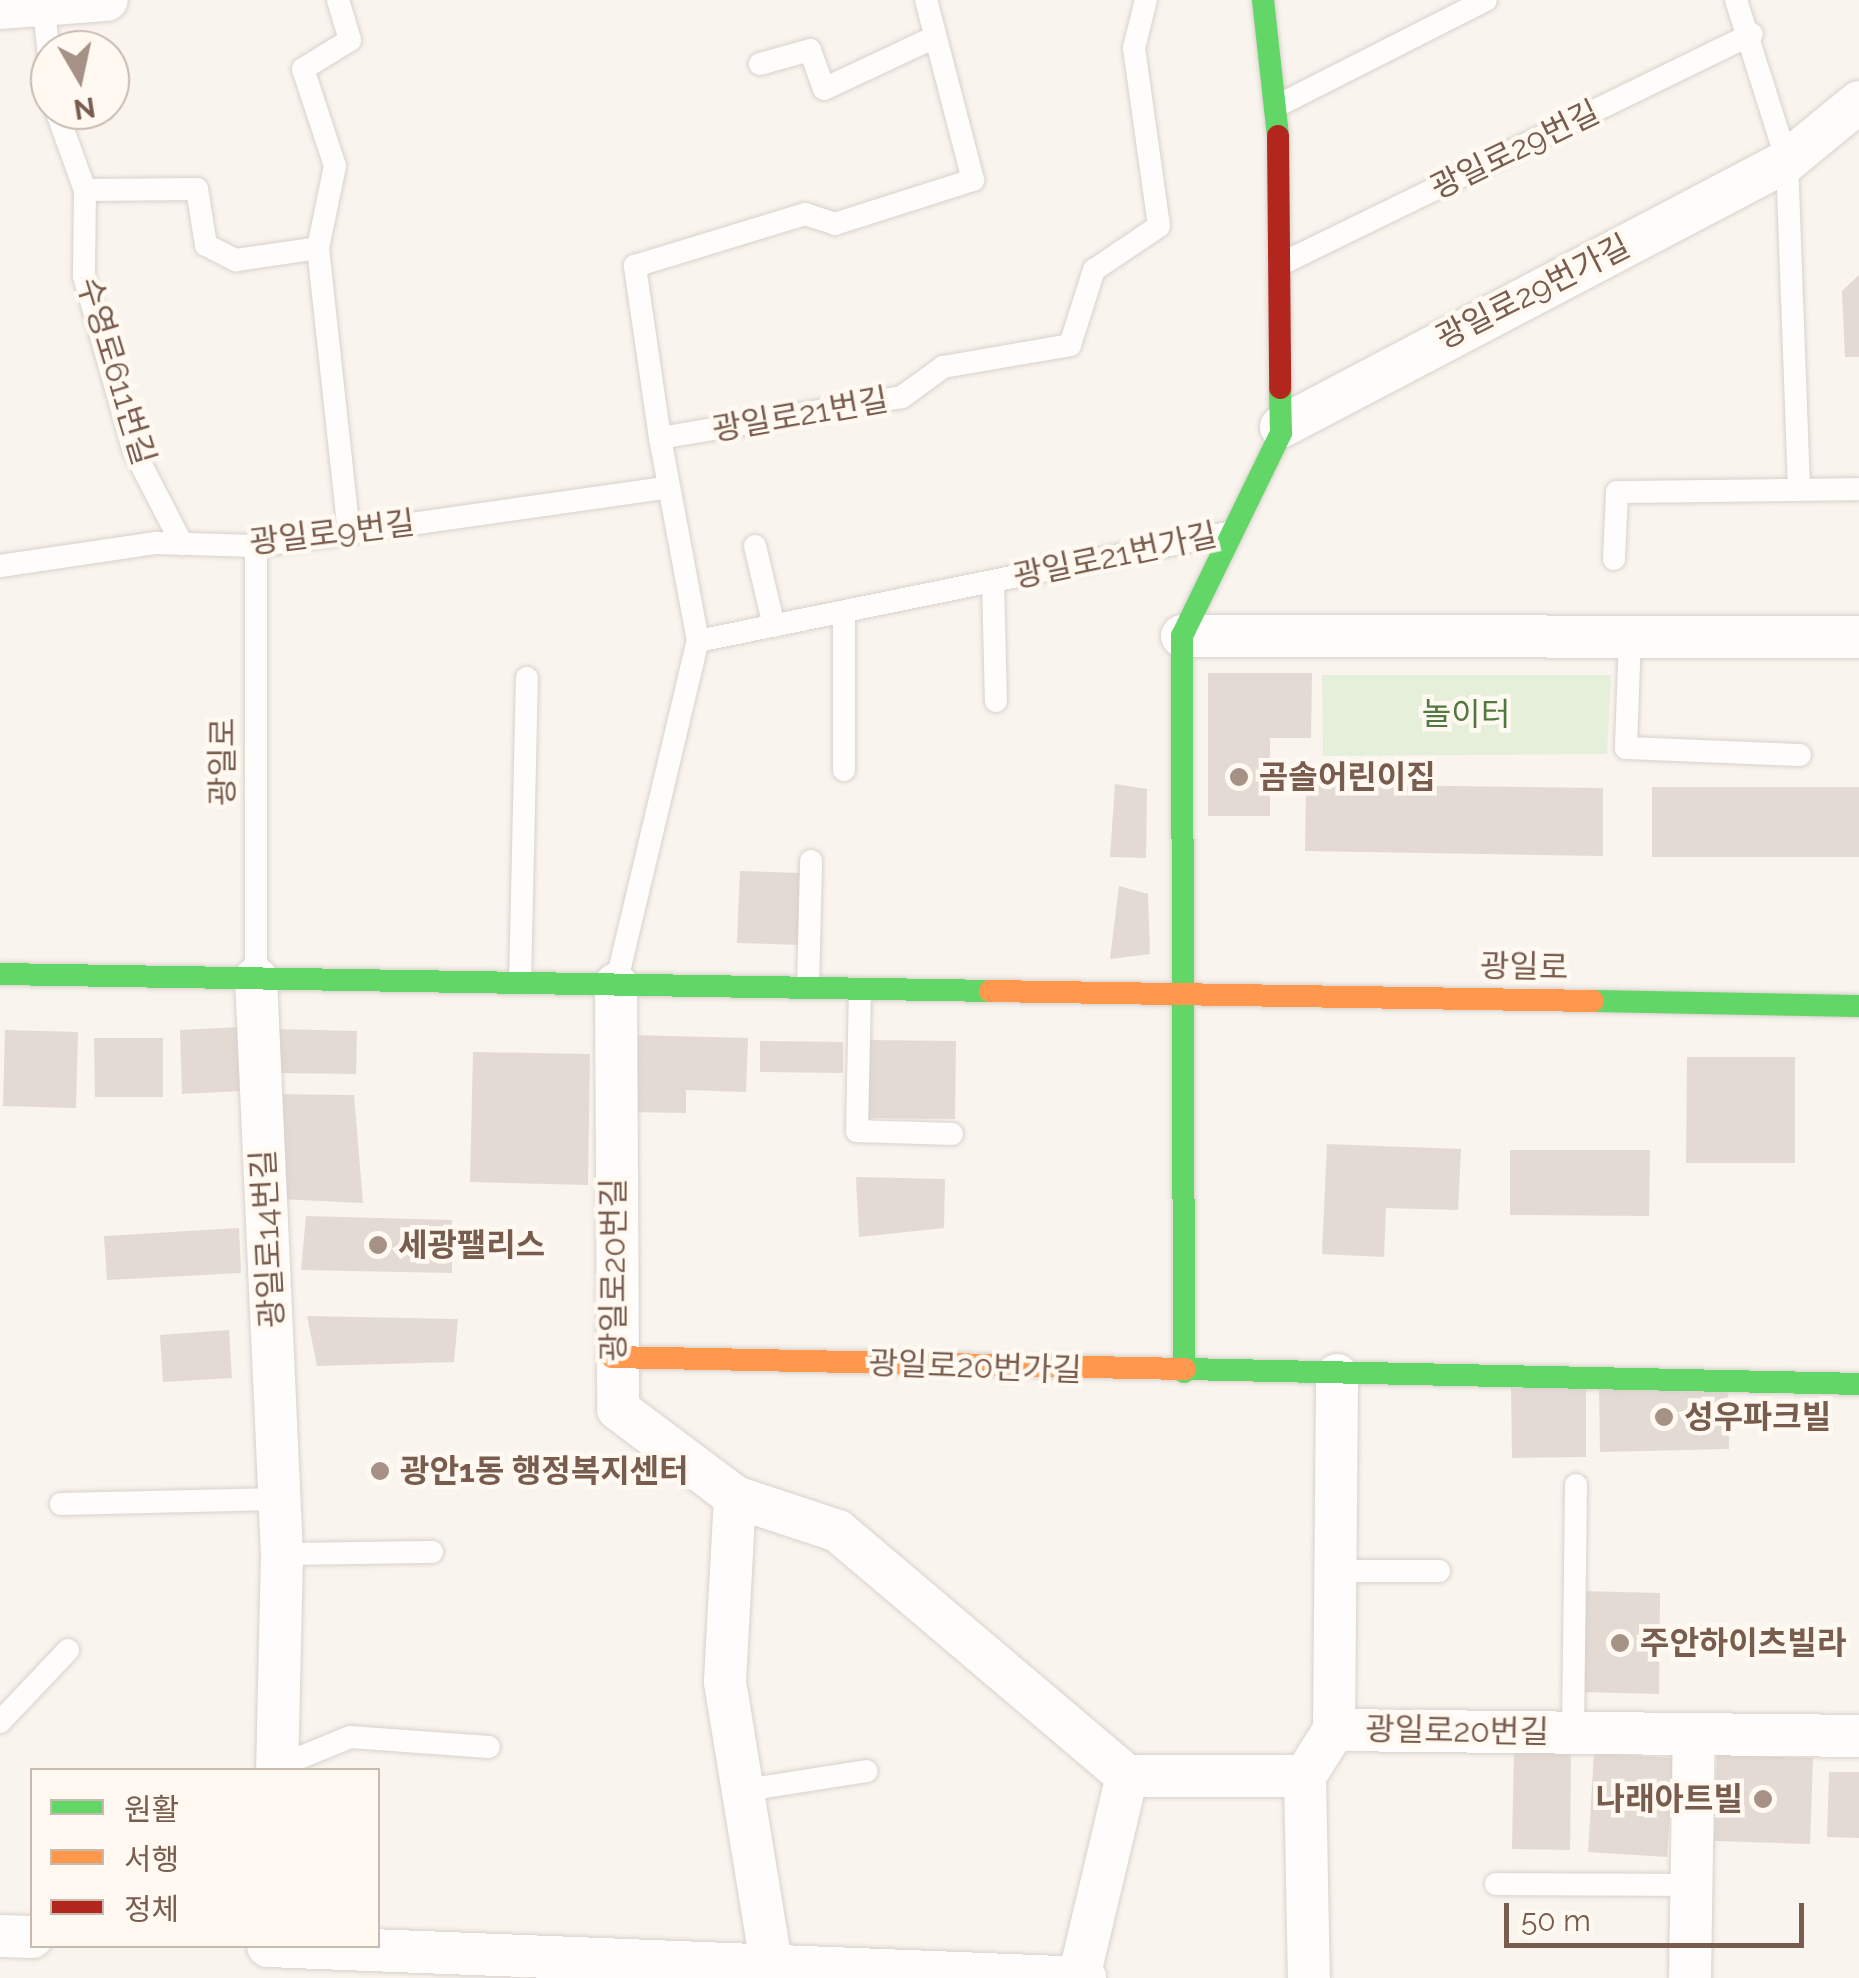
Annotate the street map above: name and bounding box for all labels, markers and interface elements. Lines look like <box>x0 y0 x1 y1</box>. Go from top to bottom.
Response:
north arrow <box>30 30 130 130</box>
text: N <box>71 90 98 126</box>
street label: 광일로29번길 <box>1425 93 1605 207</box>
street label: 광일로29번가길 <box>1430 227 1636 357</box>
street label: 수영로611번길 <box>69 273 163 469</box>
street label: 광일로21번길 <box>709 381 891 449</box>
street label: 광일로9번길 <box>247 504 417 562</box>
street label: 광일로21번가길 <box>1010 516 1220 596</box>
park label: 놀이터 <box>1422 695 1510 733</box>
street label: 광일로 <box>204 718 242 806</box>
place label: 곰솔어린이집 <box>1259 758 1436 796</box>
marker: 곰솔어린이집 <box>1228 766 1250 788</box>
street label: 광일로 <box>1480 947 1568 987</box>
street label: 광일로14번길 <box>244 1149 292 1329</box>
street label: 광일로20번길 <box>595 1178 633 1362</box>
place label: 세광팰리스 <box>398 1226 545 1264</box>
marker: 세광팰리스 <box>367 1234 389 1256</box>
street label: 광일로20번가길 <box>868 1344 1082 1390</box>
place label: 성우파크빌 <box>1684 1398 1831 1436</box>
marker: 성우파크빌 <box>1653 1406 1675 1428</box>
place label: 광안1동 행정복지센터 <box>400 1452 688 1490</box>
marker: 광안1동 행정복지센터 <box>369 1460 391 1482</box>
place label: 주안하이츠빌라 <box>1640 1624 1846 1662</box>
marker: 주안하이츠빌라 <box>1609 1632 1631 1654</box>
street label: 광일로20번길 <box>1365 1710 1549 1752</box>
legend <box>30 1768 380 1948</box>
place label: 나래아트빌 <box>1596 1780 1743 1818</box>
marker: 나래아트빌 <box>1752 1788 1774 1810</box>
text: 원활 <box>124 1792 179 1827</box>
text: 서행 <box>124 1842 179 1877</box>
scale bar <box>1509 1883 1809 1945</box>
text: 정체 <box>124 1892 179 1927</box>
text: 50 m <box>1521 1903 1591 1938</box>

